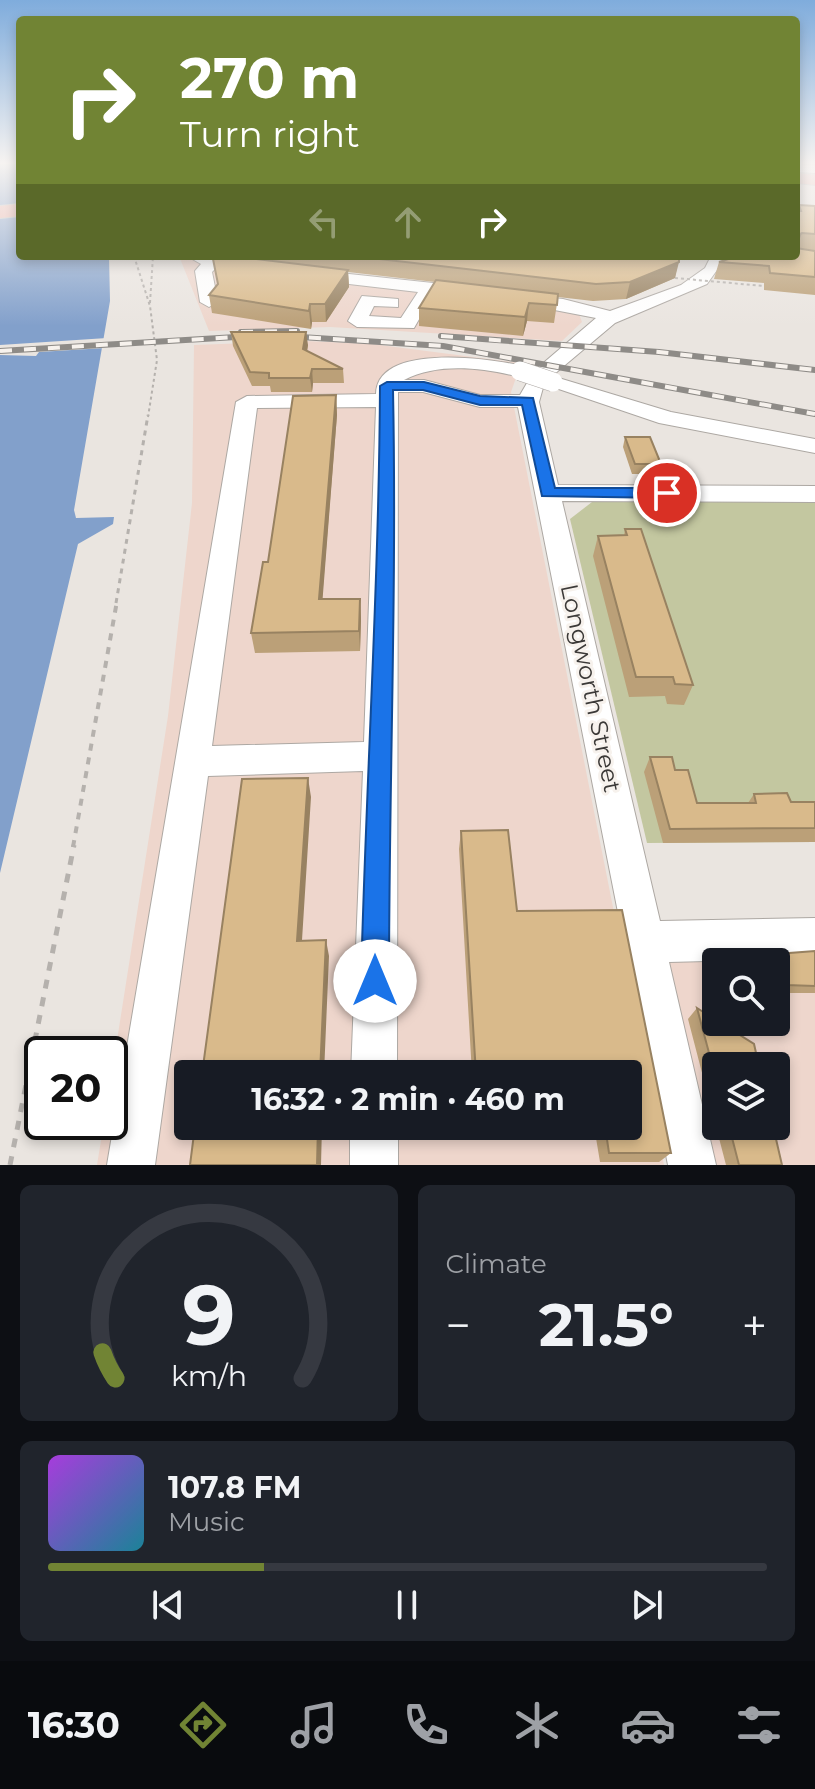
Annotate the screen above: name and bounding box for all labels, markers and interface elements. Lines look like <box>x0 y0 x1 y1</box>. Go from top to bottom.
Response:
text: 270 m <box>180 44 359 112</box>
icon: right <box>48 48 152 152</box>
text: Turn right <box>180 112 360 156</box>
icon: left <box>302 200 346 244</box>
icon: ahead <box>386 200 430 244</box>
icon: right <box>470 200 514 244</box>
pin <box>633 459 701 527</box>
icon: arrive <box>645 471 689 515</box>
street label: Longworth Street <box>555 581 627 795</box>
position arrow <box>333 939 417 1023</box>
map controls <box>702 948 790 1140</box>
button: search <box>702 948 790 1036</box>
speed limit sign: 20 <box>24 1036 128 1140</box>
button: layers <box>702 1052 790 1140</box>
text: 16:32 · 2 min · 460 m <box>251 1081 565 1118</box>
text: Climate <box>446 1248 547 1280</box>
text: 9 <box>182 1264 235 1366</box>
text: 21.5° <box>539 1288 674 1361</box>
text: − <box>446 1298 471 1352</box>
text: + <box>742 1298 767 1352</box>
text: km/h <box>171 1358 247 1393</box>
text: 107.8 FM <box>168 1469 301 1506</box>
text: Music <box>168 1506 245 1538</box>
icon: previous <box>146 1583 190 1627</box>
icon: pause <box>385 1583 429 1627</box>
icon: next <box>625 1583 669 1627</box>
icon: directions <box>175 1697 231 1753</box>
icon: music <box>286 1697 342 1753</box>
icon: phone <box>398 1697 454 1753</box>
icon: climate <box>509 1697 565 1753</box>
icon: car <box>620 1697 676 1753</box>
icon: filters <box>731 1697 787 1753</box>
text: 16:30 <box>28 1703 120 1747</box>

